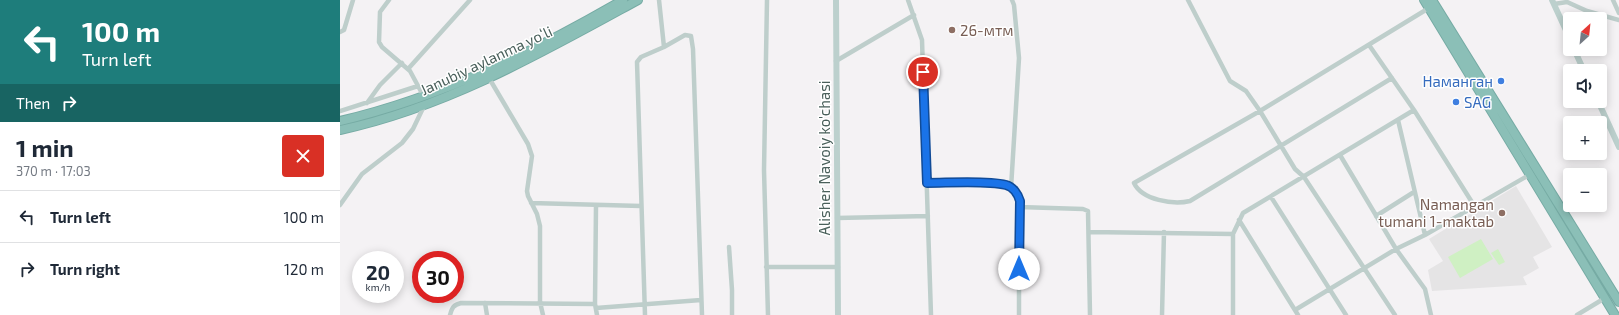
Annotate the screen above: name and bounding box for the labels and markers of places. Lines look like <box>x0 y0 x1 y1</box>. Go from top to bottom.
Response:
place label: 26-мтм <box>960 21 1014 39</box>
marker: 26-мтм <box>947 25 957 35</box>
pin <box>906 55 940 89</box>
place label: Наманган <box>1423 72 1493 90</box>
marker: Наманган <box>1496 76 1506 86</box>
place label: SAG <box>1464 93 1491 111</box>
marker: SAG <box>1451 97 1461 107</box>
place label: Namangan tumani 1-maktab <box>1378 195 1494 230</box>
marker: Namangan tumani 1-maktab <box>1497 208 1507 218</box>

